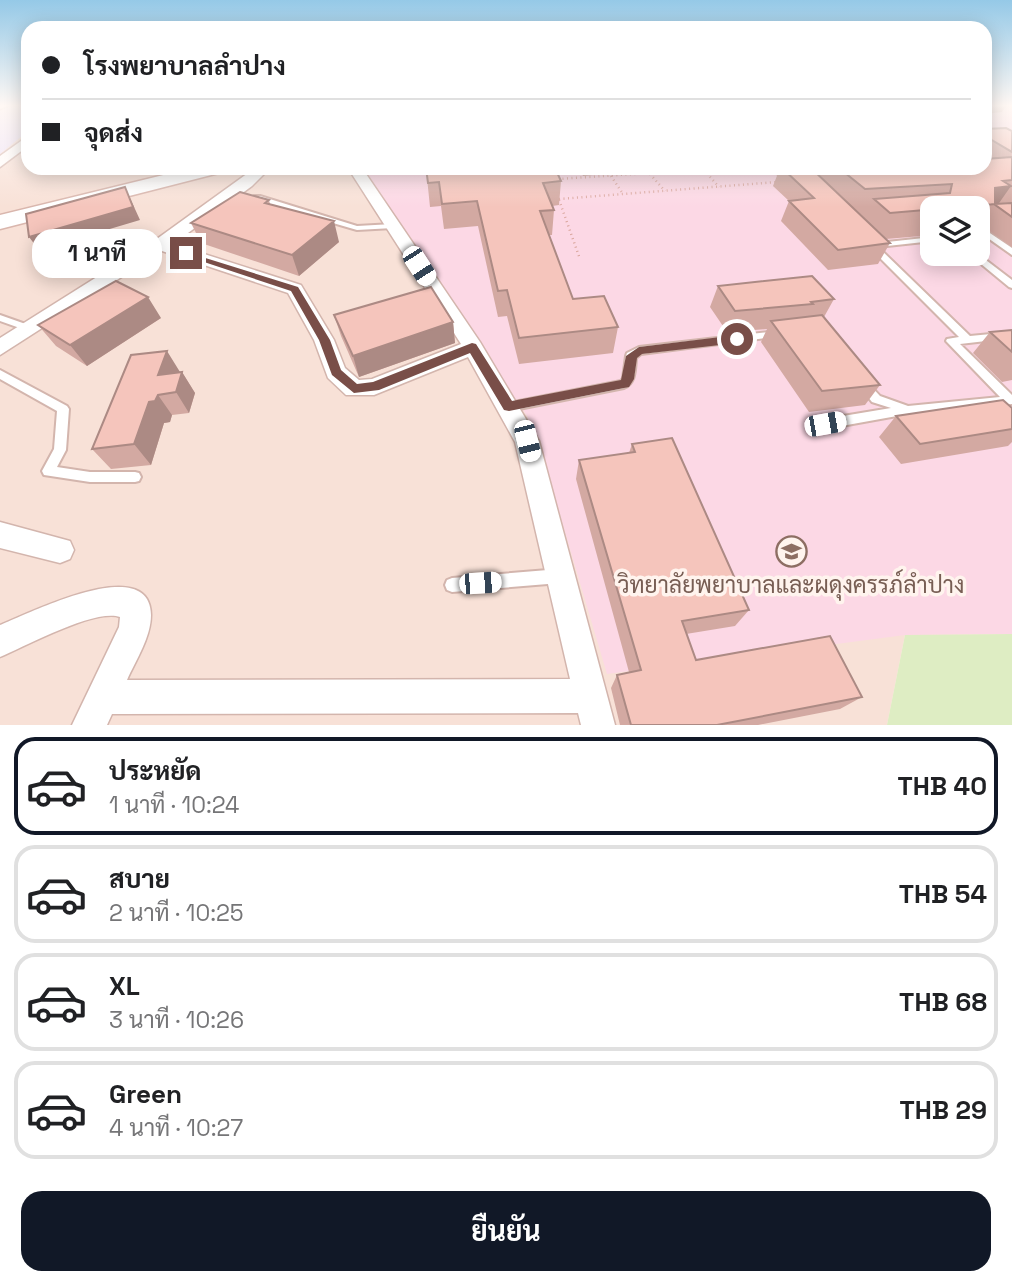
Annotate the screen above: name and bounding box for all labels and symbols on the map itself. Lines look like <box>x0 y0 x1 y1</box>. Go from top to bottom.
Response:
callout: 1 นาที <box>32 229 162 278</box>
route end <box>170 237 202 269</box>
car <box>399 243 440 289</box>
route start <box>721 323 753 355</box>
car <box>803 410 848 438</box>
car <box>512 418 543 464</box>
school or university icon: วิทยาลัยพยาบาลและผดุงครรภ์ลําปาง <box>774 534 808 568</box>
place label: วิทยาลัยพยาบาลและผดุงครรภ์ลําปาง <box>616 569 964 601</box>
car <box>459 571 502 595</box>

